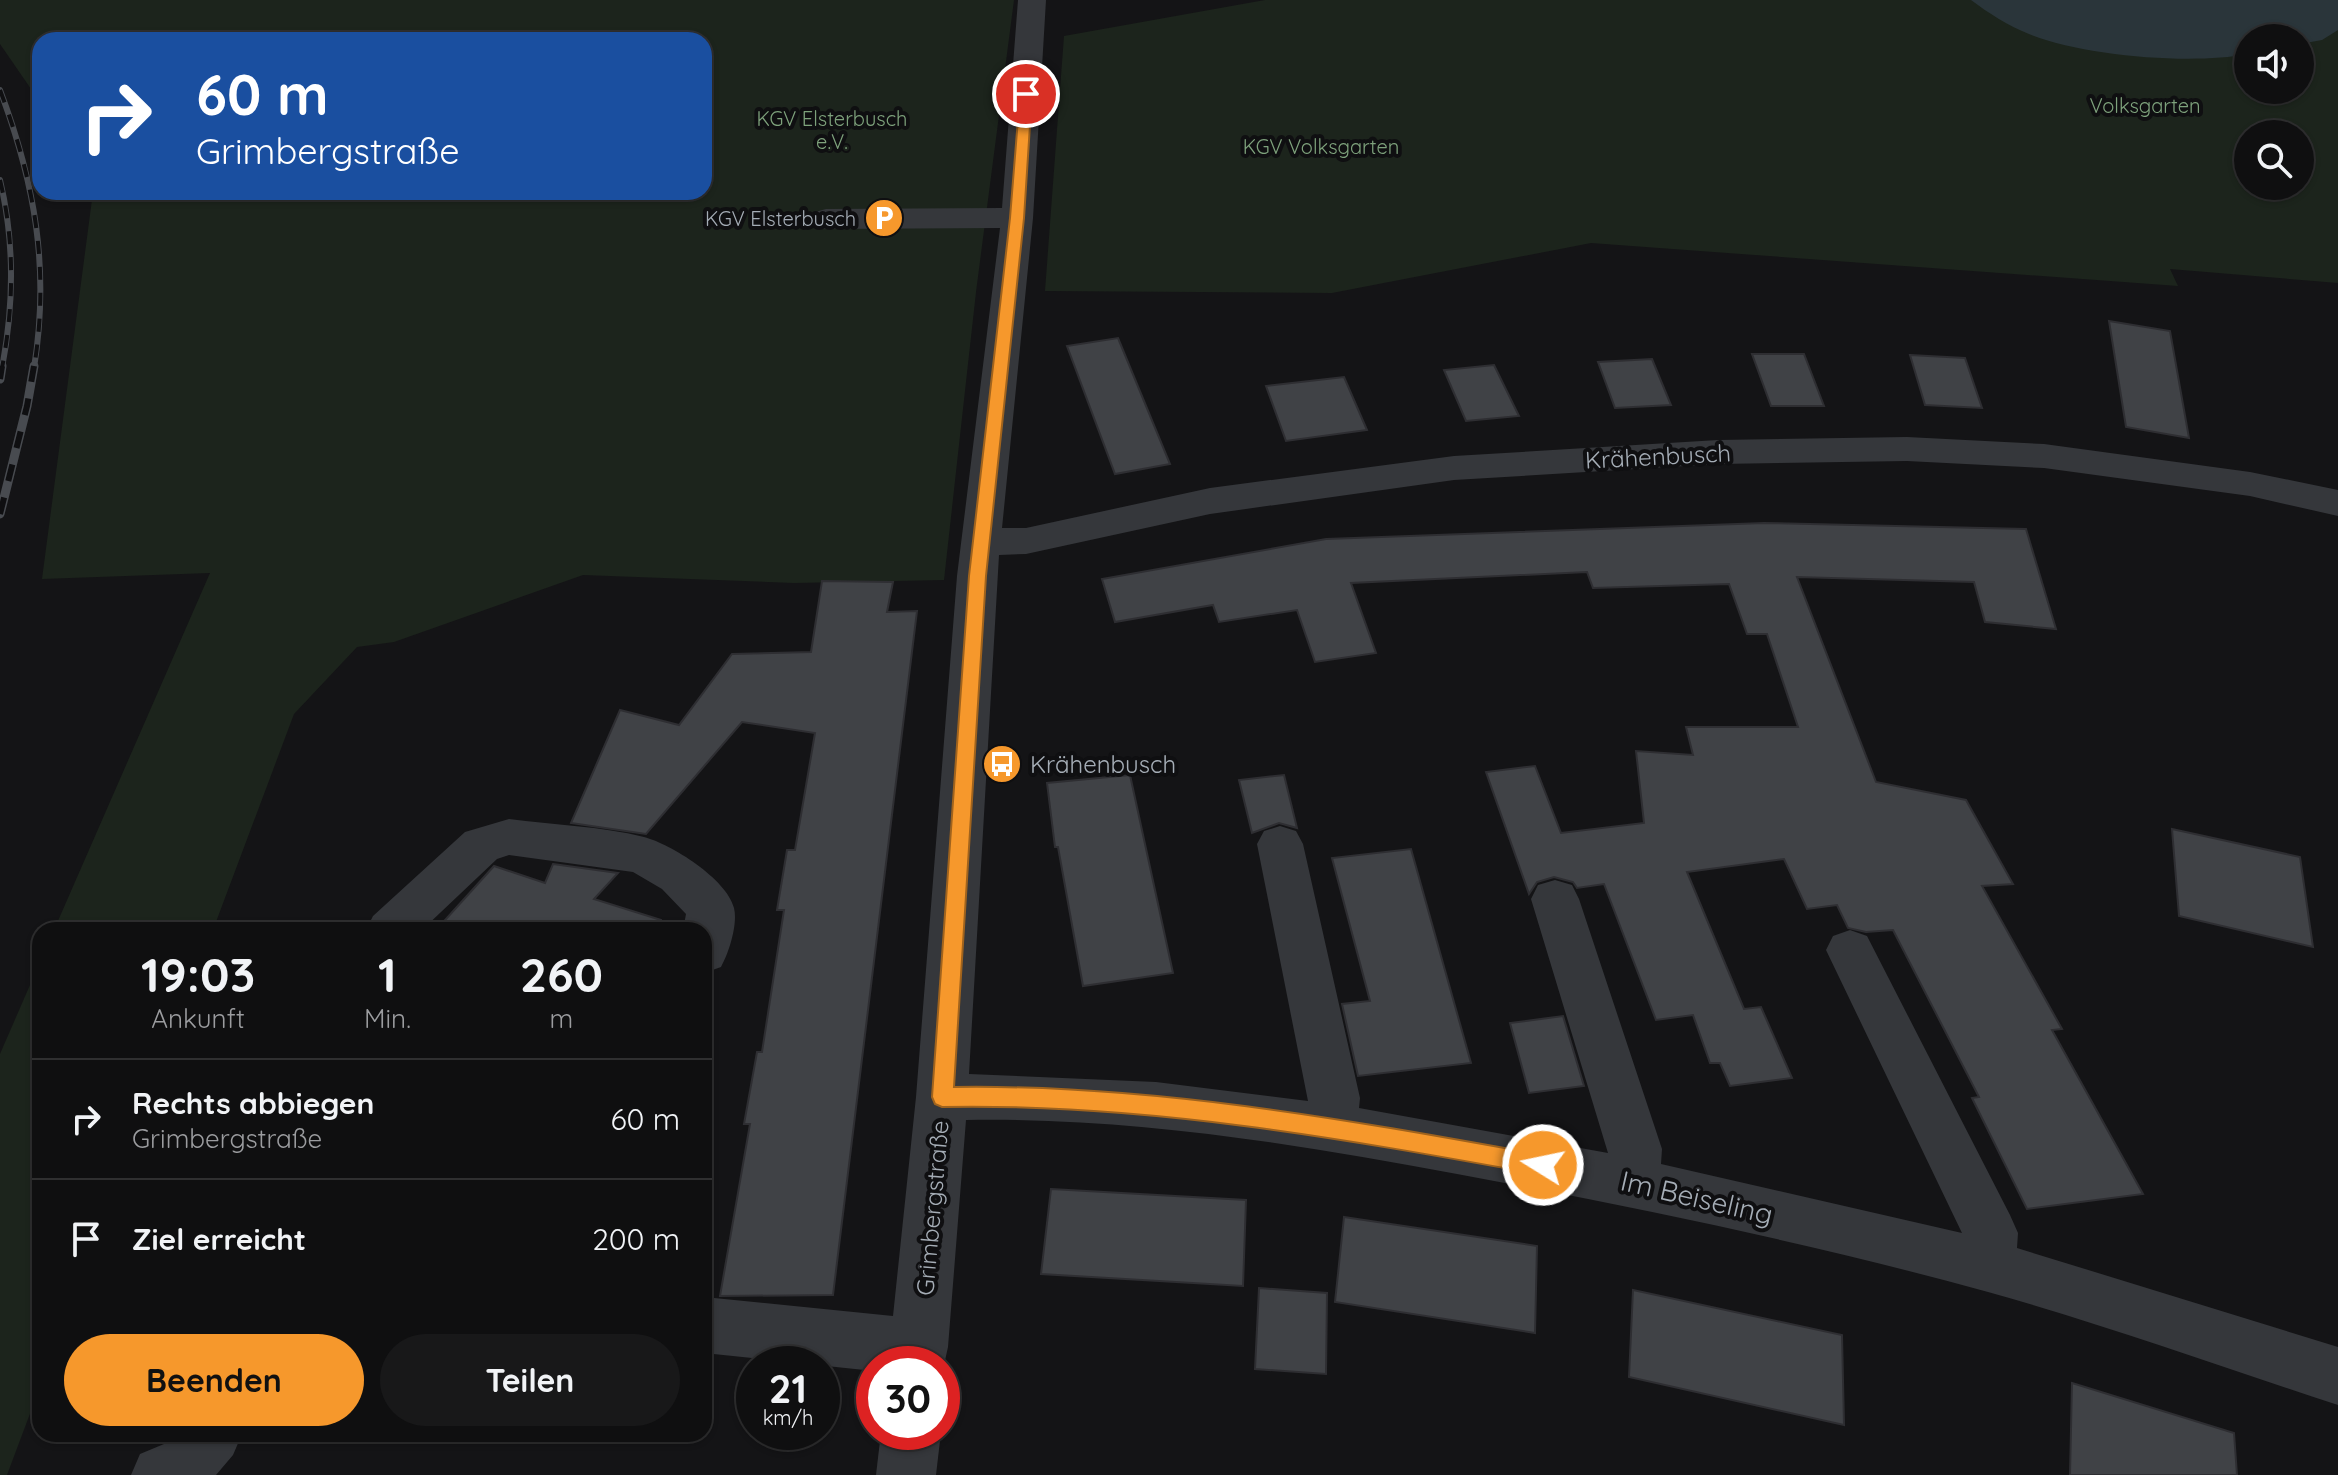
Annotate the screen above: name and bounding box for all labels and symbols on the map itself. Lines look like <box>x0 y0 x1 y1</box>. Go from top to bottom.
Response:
pin <box>992 60 1060 128</box>
park label: Volksgarten <box>2089 93 2201 118</box>
park label: KGV Elsterbusch e.V. <box>757 106 907 154</box>
park label: KGV Volksgarten <box>1243 134 1399 159</box>
parking icon: KGV Elsterbusch <box>863 197 905 239</box>
place label: KGV Elsterbusch <box>705 206 856 231</box>
street label: Krähenbusch <box>1584 437 1732 475</box>
bus stop icon: Krähenbusch <box>981 743 1023 785</box>
place label: Krähenbusch <box>1030 749 1176 779</box>
street label: Grimbergstraße <box>909 1119 955 1297</box>
position arrow <box>1501 1123 1585 1207</box>
street label: Im Beiseling <box>1617 1162 1777 1232</box>
speed limit sign: 30 <box>856 1346 960 1450</box>

